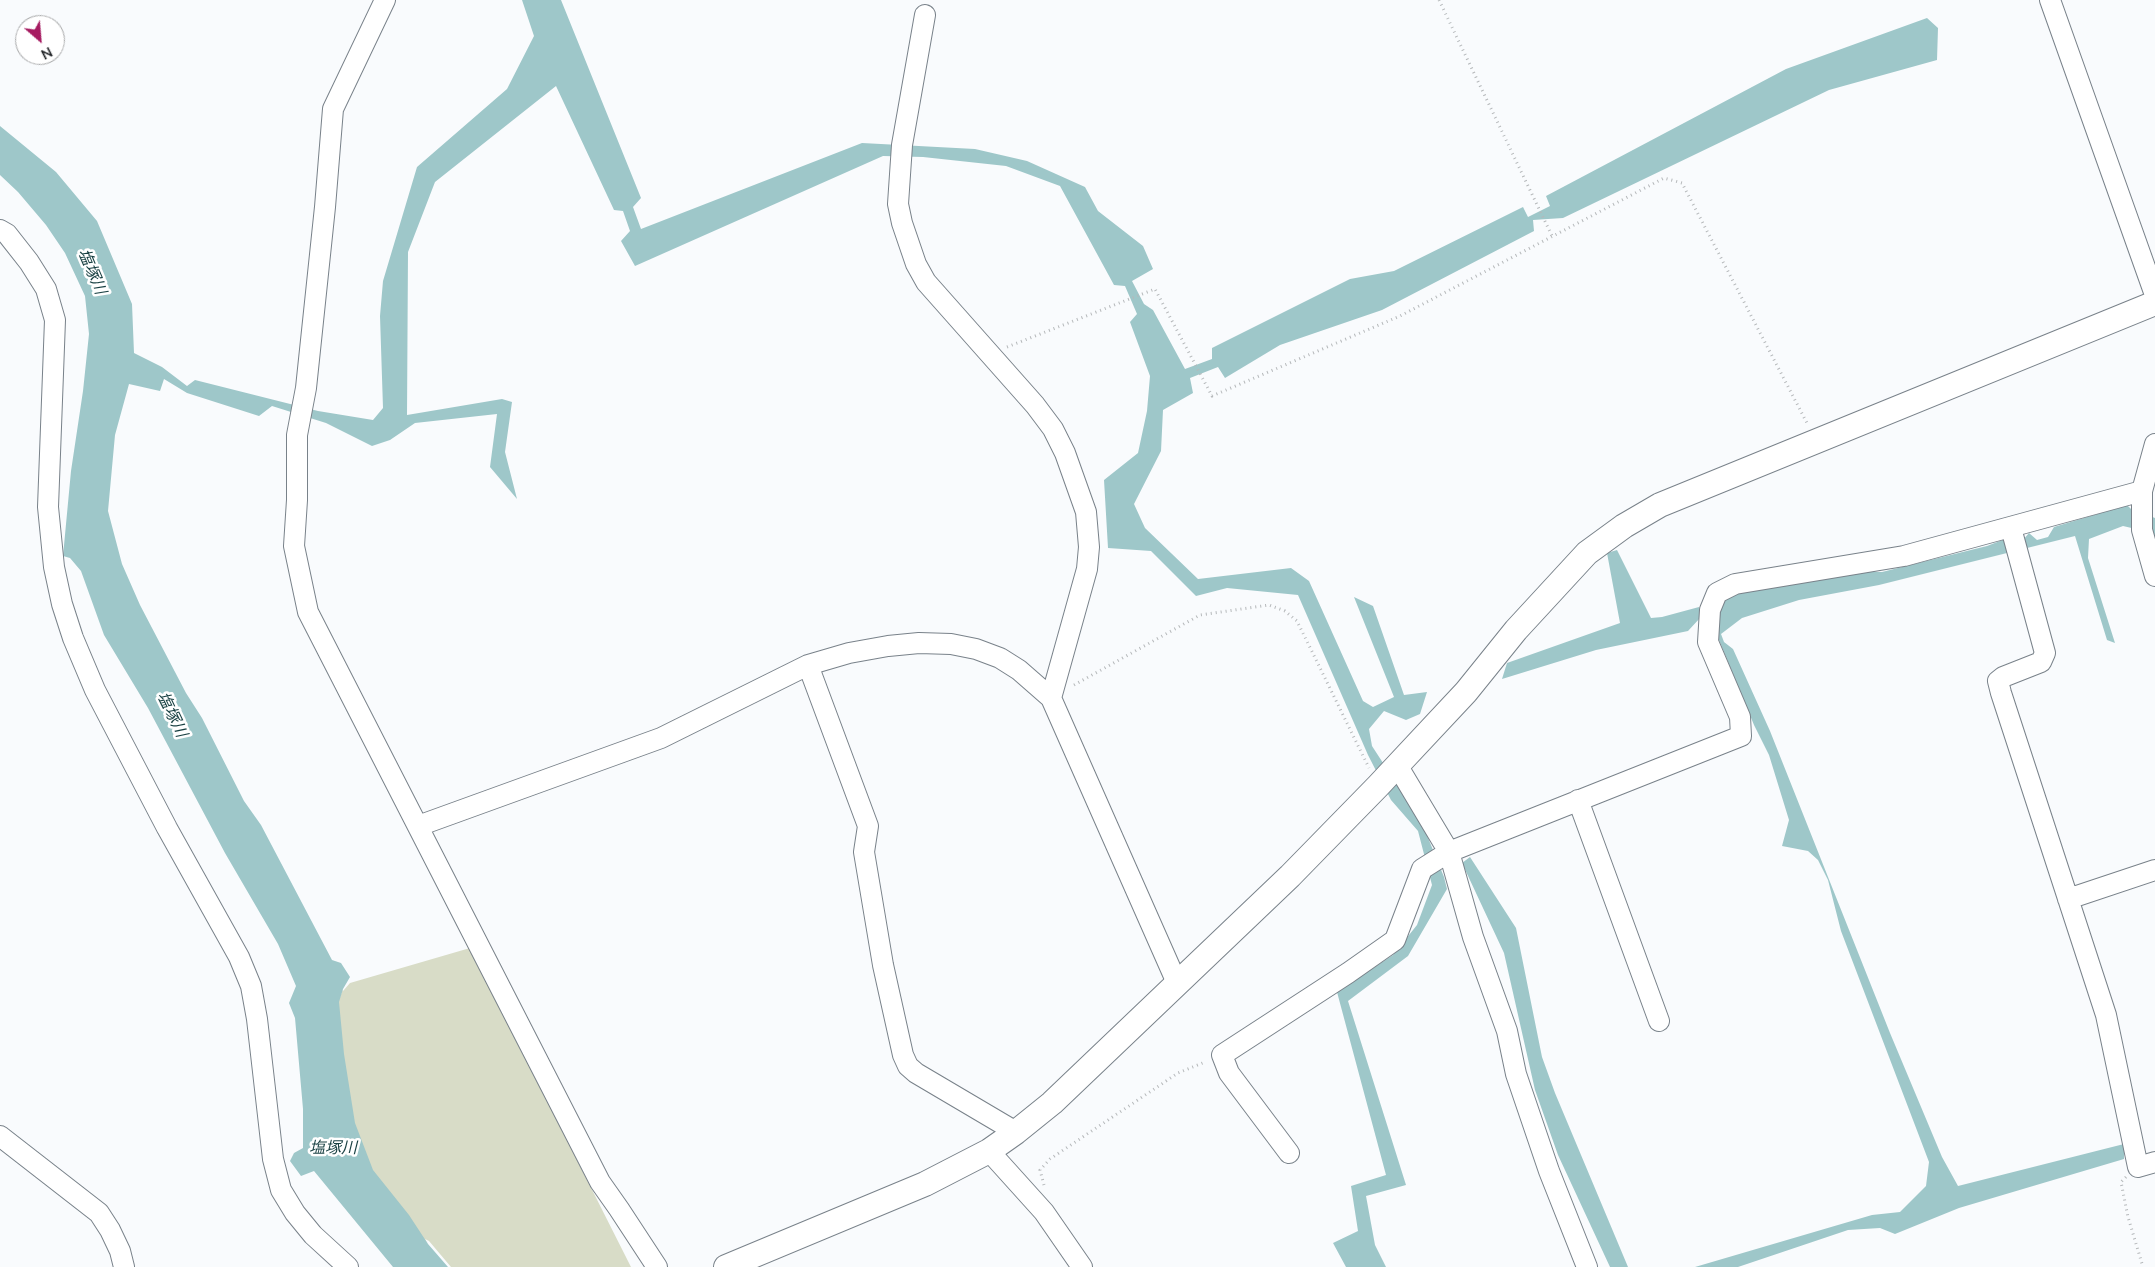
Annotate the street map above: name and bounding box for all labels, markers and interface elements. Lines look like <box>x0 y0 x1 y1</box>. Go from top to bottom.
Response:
north arrow <box>15 15 65 65</box>
text: N <box>38 42 56 64</box>
water label: 塩塚川 <box>73 246 109 298</box>
water label: 塩塚川 <box>152 689 190 741</box>
water label: 塩塚川 <box>309 1139 357 1159</box>

